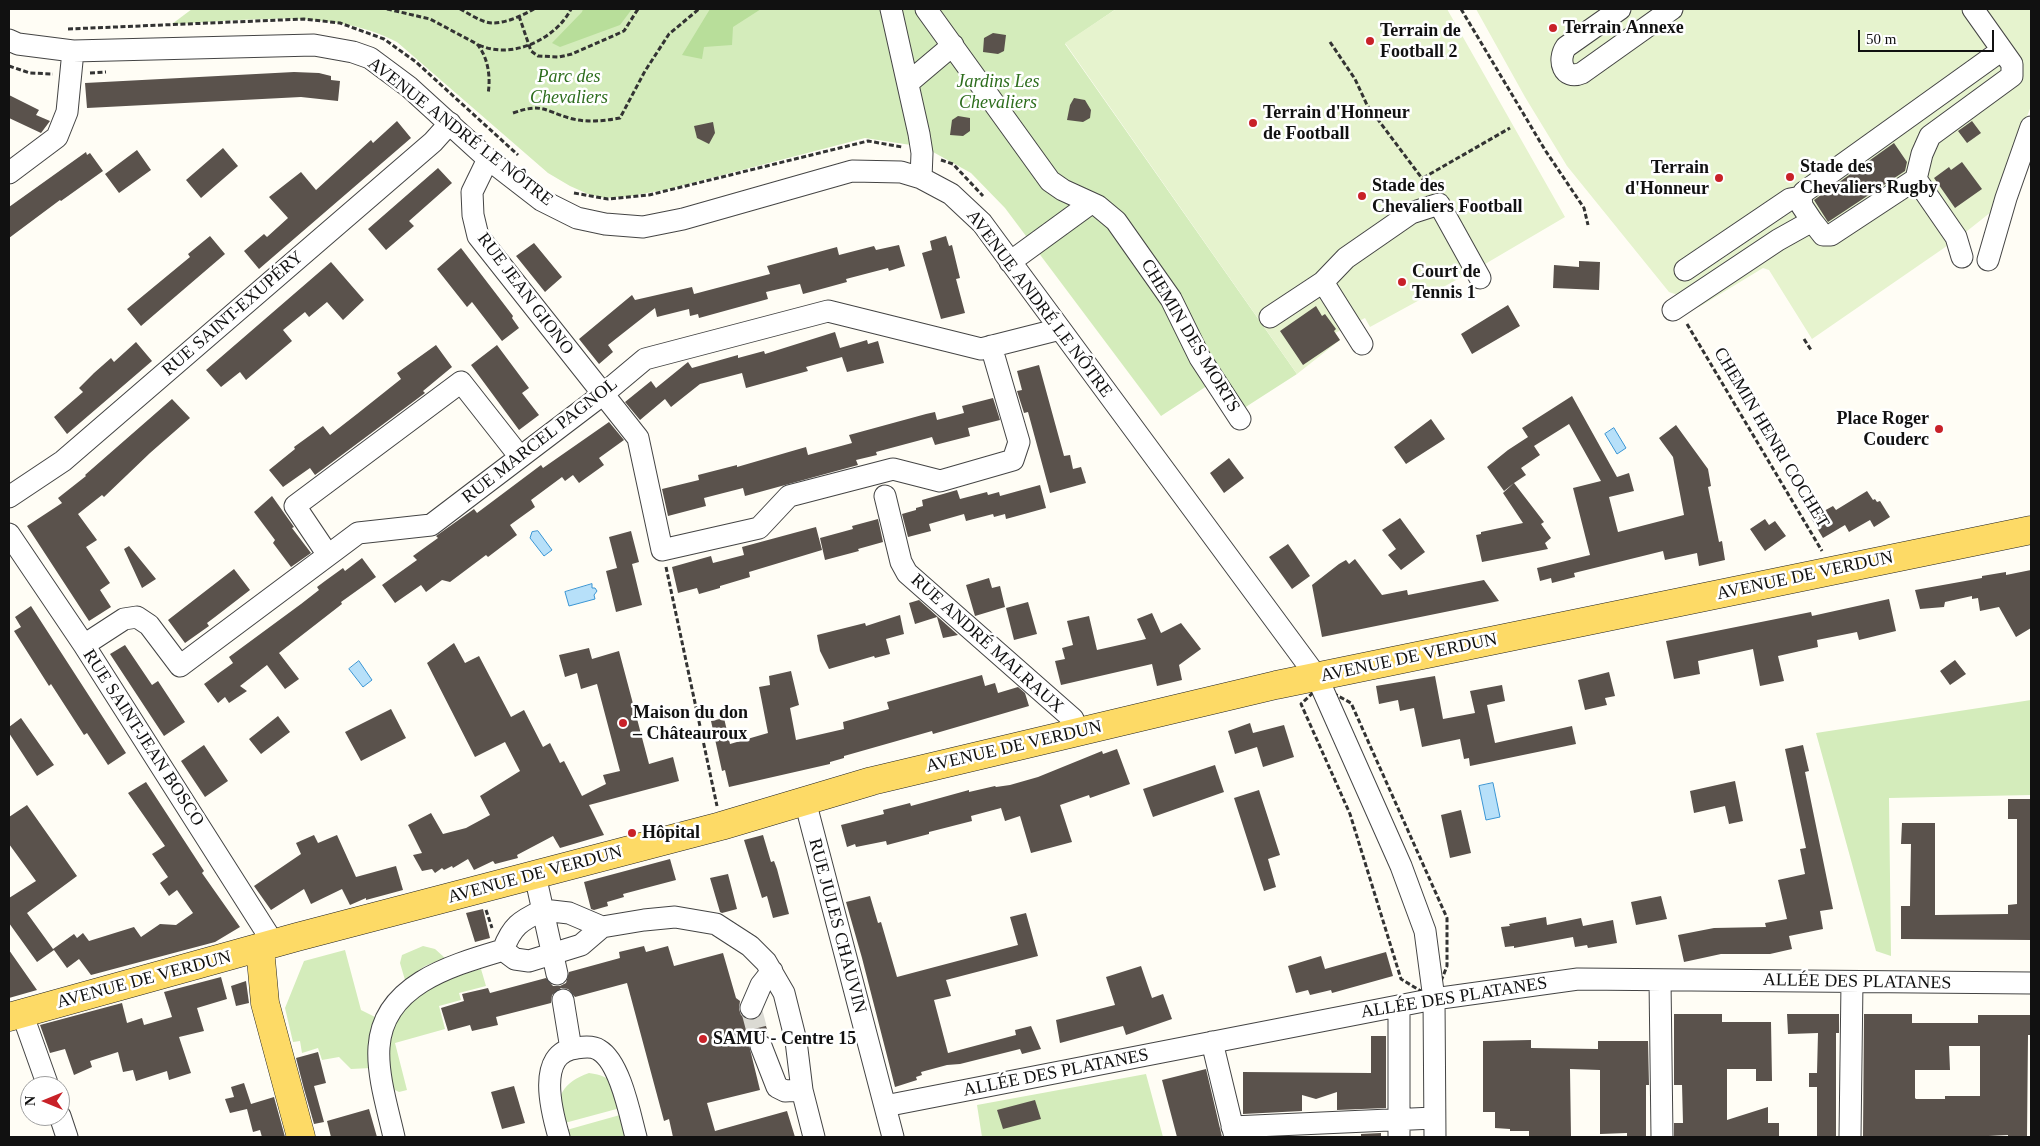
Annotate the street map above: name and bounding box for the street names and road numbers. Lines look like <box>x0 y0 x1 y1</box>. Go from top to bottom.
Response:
street label: AVENUE ANDRÉ LE NÔTRE <box>363 53 557 211</box>
street label: AVENUE ANDRÉ LE NÔTRE <box>961 206 1117 402</box>
street label: RUE JEAN GIONO <box>472 229 578 359</box>
street label: RUE SAINT-EXUPÉRY <box>158 247 308 381</box>
street label: CHEMIN DES MORTS <box>1136 255 1244 417</box>
street label: CHEMIN HENRI COCHET <box>1708 344 1834 532</box>
street label: RUE MARCEL PAGNOL <box>458 374 622 508</box>
street label: AVENUE DE VERDUN <box>1715 547 1895 605</box>
street label: RUE ANDRÉ MALRAUX <box>906 570 1068 718</box>
street label: AVENUE DE VERDUN <box>1319 629 1499 687</box>
street label: RUE SAINT-JEAN BOSCO <box>78 646 208 830</box>
street label: AVENUE DE VERDUN <box>924 716 1104 778</box>
street label: RUE JULES CHAUVIN <box>803 836 871 1016</box>
street label: AVENUE DE VERDUN <box>445 841 625 909</box>
street label: AVENUE DE VERDUN <box>54 946 234 1014</box>
street label: ALLÉE DES PLATANES <box>1763 970 1951 994</box>
street label: ALLÉE DES PLATANES <box>1359 973 1549 1023</box>
street label: ALLÉE DES PLATANES <box>961 1044 1151 1102</box>

